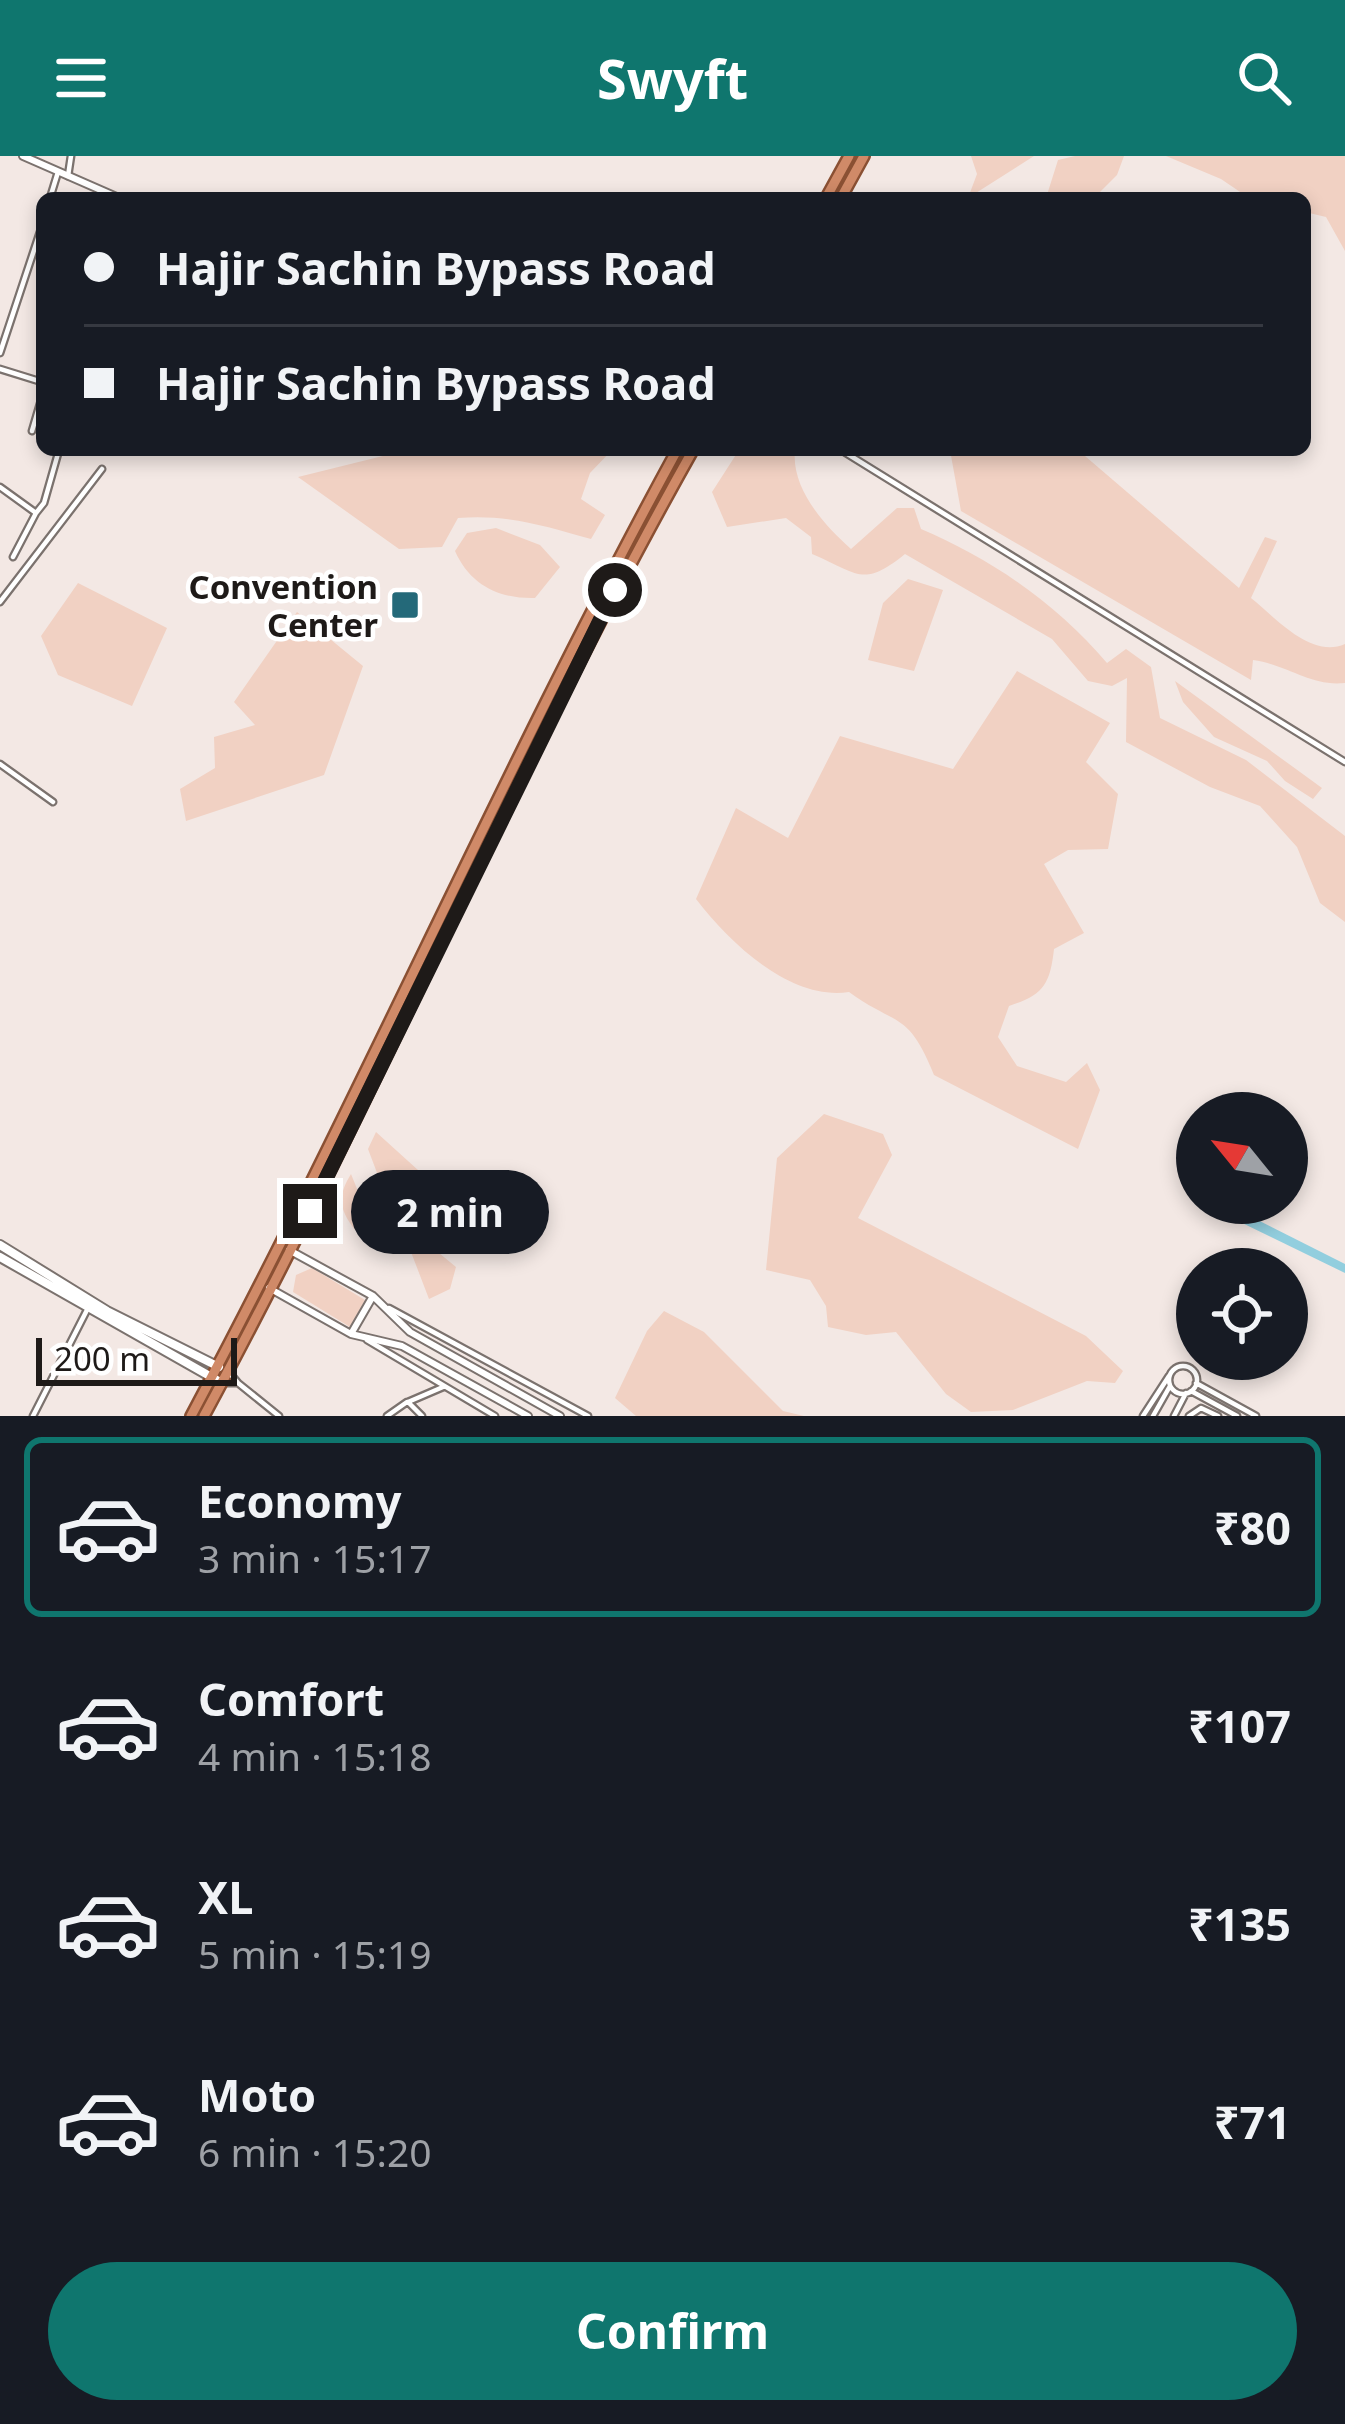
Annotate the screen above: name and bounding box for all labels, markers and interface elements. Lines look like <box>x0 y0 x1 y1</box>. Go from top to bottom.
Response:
text: Swyft <box>597 41 748 115</box>
icon: menu <box>48 45 114 111</box>
icon: search <box>1231 45 1297 111</box>
text: Hajir Sachin Bypass Road <box>156 237 716 298</box>
text: Hajir Sachin Bypass Road <box>156 352 716 413</box>
route start <box>588 563 642 617</box>
place label: Convention Center <box>188 564 378 647</box>
marker: Convention Center <box>389 589 421 621</box>
north arrow <box>1176 1092 1308 1224</box>
map controls <box>1176 1092 1308 1380</box>
callout: 2 min <box>352 1169 550 1253</box>
route end <box>283 1184 337 1238</box>
text: 2 min <box>396 1185 504 1238</box>
button: locate <box>1176 1248 1308 1380</box>
scale bar <box>36 1332 237 1385</box>
text: 200 m <box>54 1336 150 1381</box>
text: Economy <box>198 1470 402 1531</box>
icon: car <box>54 1473 162 1581</box>
text: ₹80 <box>1214 1497 1291 1558</box>
text: 3 min · 15:17 <box>198 1531 432 1584</box>
text: Comfort <box>198 1668 384 1729</box>
icon: car <box>54 1671 162 1779</box>
text: ₹107 <box>1188 1695 1291 1756</box>
text: 4 min · 15:18 <box>198 1729 432 1782</box>
text: XL <box>198 1866 253 1927</box>
icon: car <box>54 1869 162 1977</box>
text: ₹135 <box>1188 1893 1291 1954</box>
text: 5 min · 15:19 <box>198 1927 432 1980</box>
text: Moto <box>198 2064 316 2125</box>
icon: car <box>54 2067 162 2175</box>
text: ₹71 <box>1214 2091 1291 2152</box>
text: 6 min · 15:20 <box>198 2125 432 2178</box>
button: Confirm <box>48 2262 1297 2400</box>

